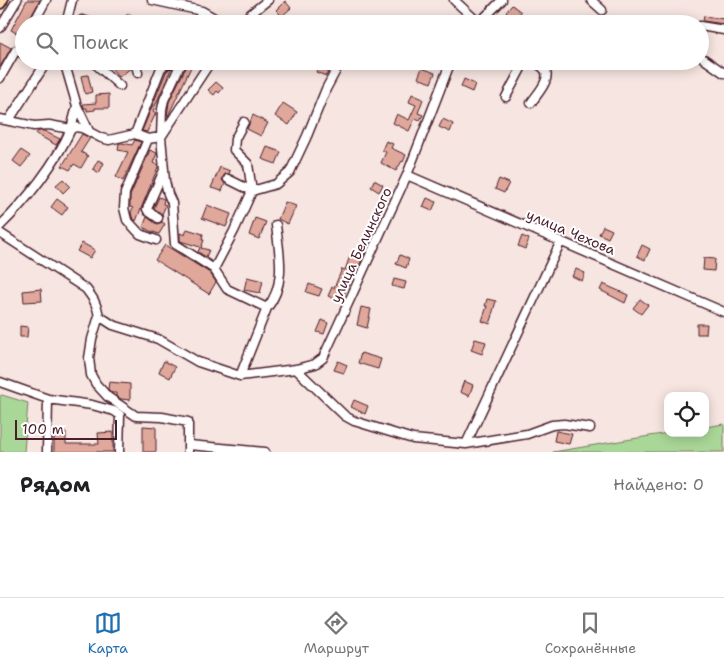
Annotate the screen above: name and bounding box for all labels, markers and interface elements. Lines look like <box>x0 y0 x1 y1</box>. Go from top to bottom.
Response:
search box <box>15 15 709 70</box>
icon: search <box>33 29 61 57</box>
text: Поиск <box>73 30 128 55</box>
street label: улица Белинского <box>326 184 396 306</box>
street label: улица Чехова <box>524 205 619 259</box>
map controls <box>664 392 709 437</box>
button: locate <box>664 392 709 437</box>
scale bar <box>15 417 118 440</box>
text: 100 m <box>22 420 64 438</box>
text: Рядом <box>20 471 90 499</box>
text: Найдено: 0 <box>613 474 704 495</box>
tab: Карта <box>88 609 128 657</box>
tab: Маршрут <box>304 609 369 657</box>
tab: Сохранённые <box>545 609 636 657</box>

